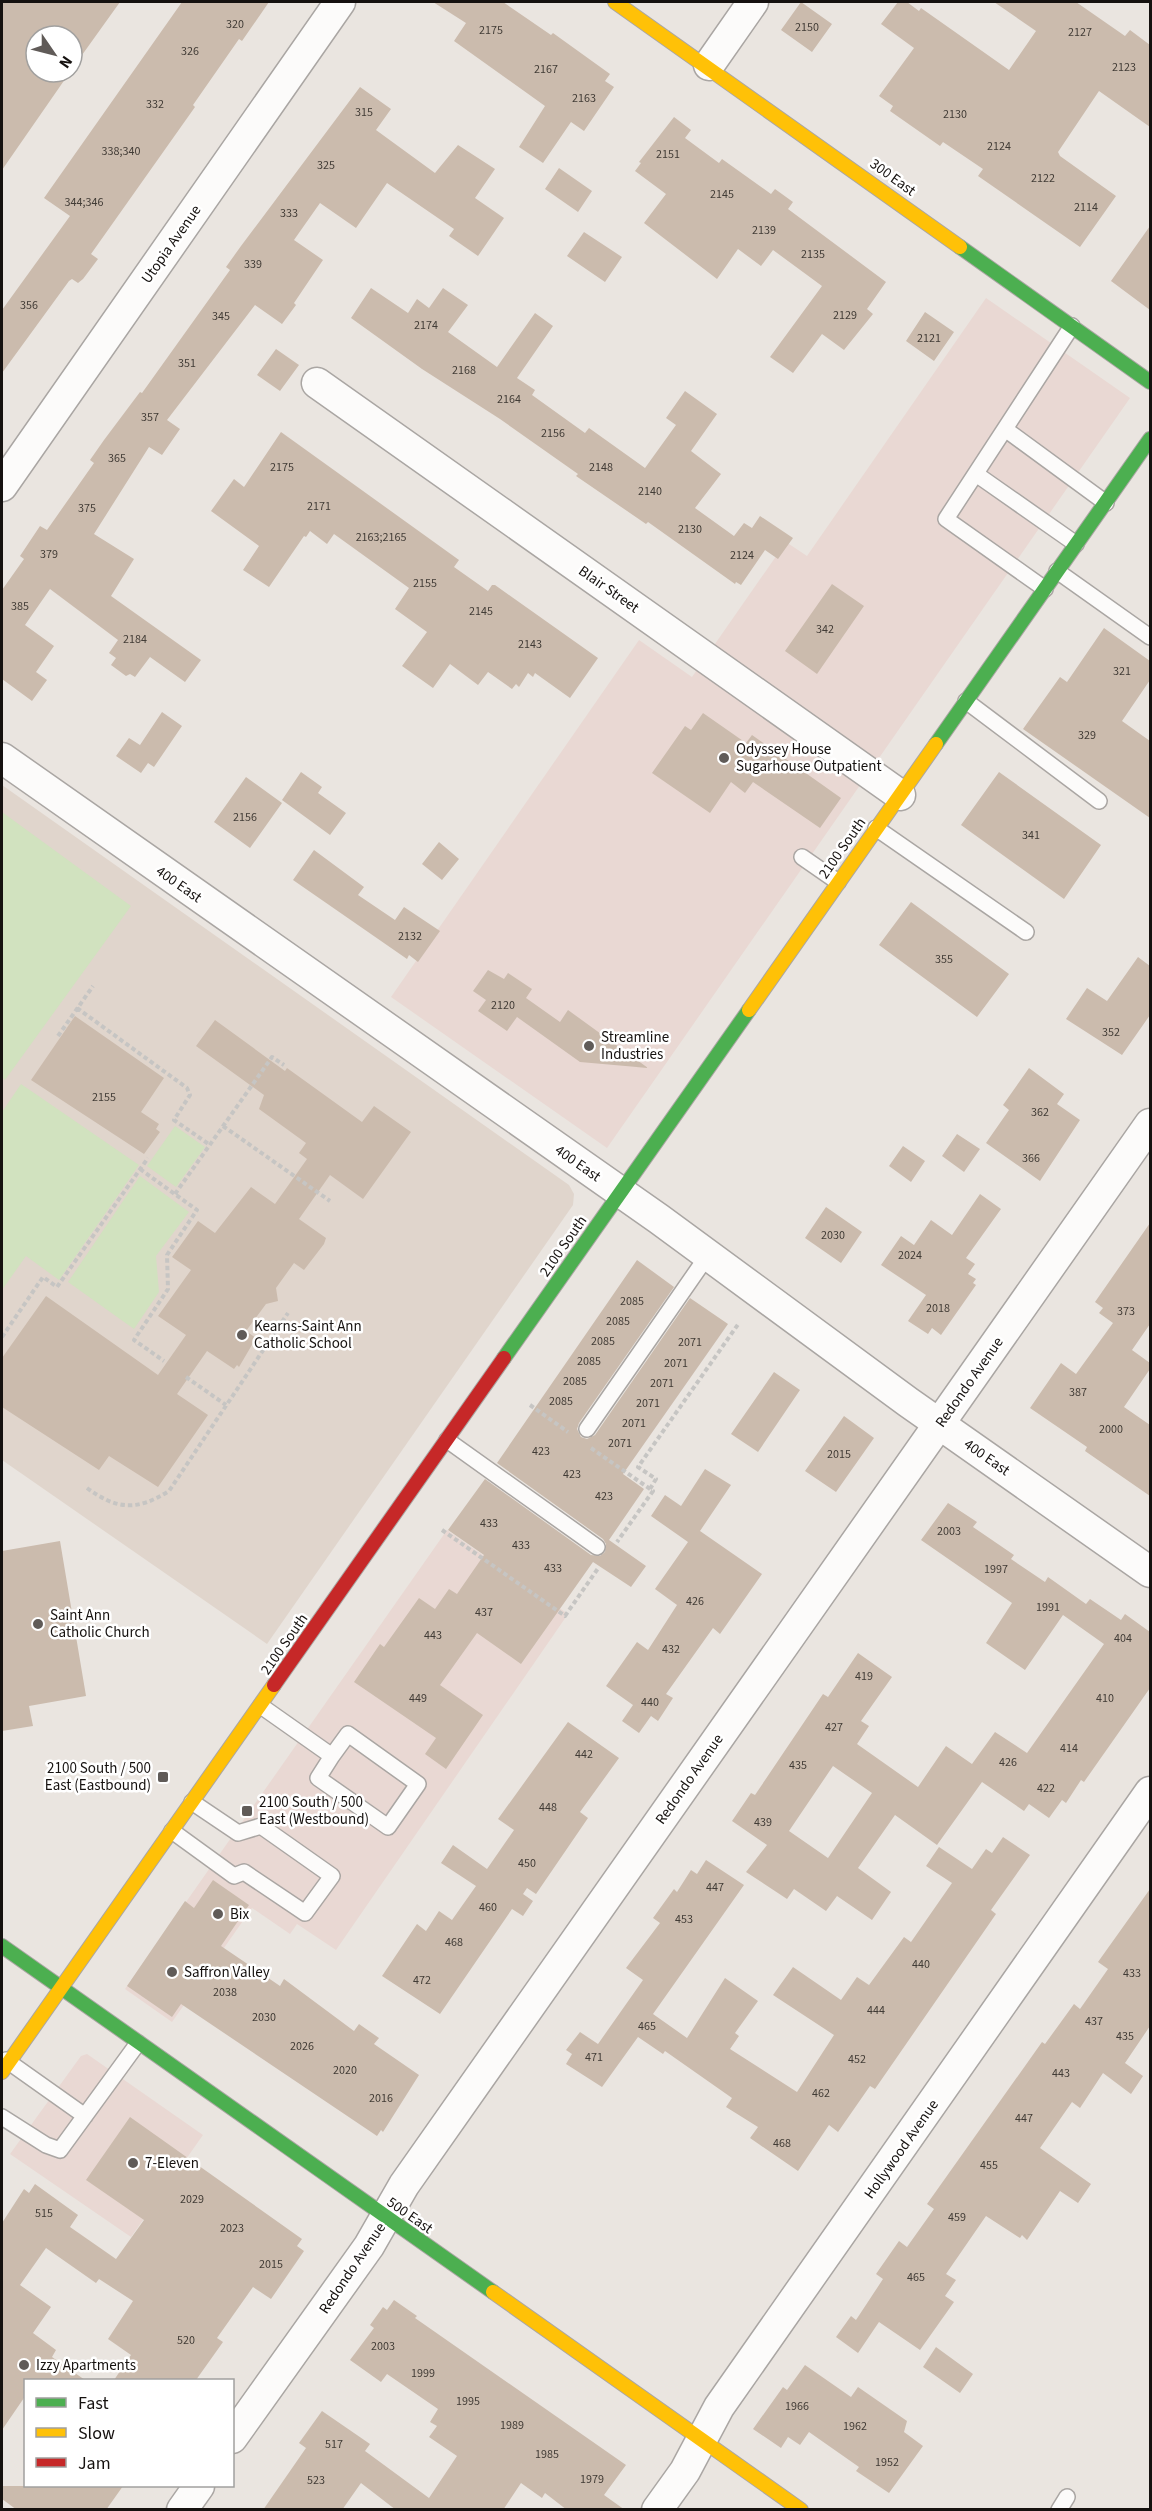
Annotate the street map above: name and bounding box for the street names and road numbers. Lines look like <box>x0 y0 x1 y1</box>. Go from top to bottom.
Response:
street label: 300 East <box>866 154 920 201</box>
street label: Utopia Avenue <box>137 201 206 288</box>
street label: Blair Street <box>574 561 643 618</box>
street label: 2100 South <box>814 813 871 883</box>
street label: 400 East <box>151 861 206 908</box>
street label: 400 East <box>550 1140 605 1187</box>
street label: 2100 South <box>535 1211 592 1281</box>
street label: Redondo Avenue <box>930 1333 1008 1432</box>
street label: 400 East <box>959 1434 1014 1481</box>
street label: 2100 South <box>256 1609 313 1679</box>
street label: Redondo Avenue <box>650 1730 728 1829</box>
street label: Hollywood Avenue <box>859 2095 944 2203</box>
street label: 500 East <box>382 2192 437 2239</box>
street label: Redondo Avenue <box>314 2218 391 2318</box>

